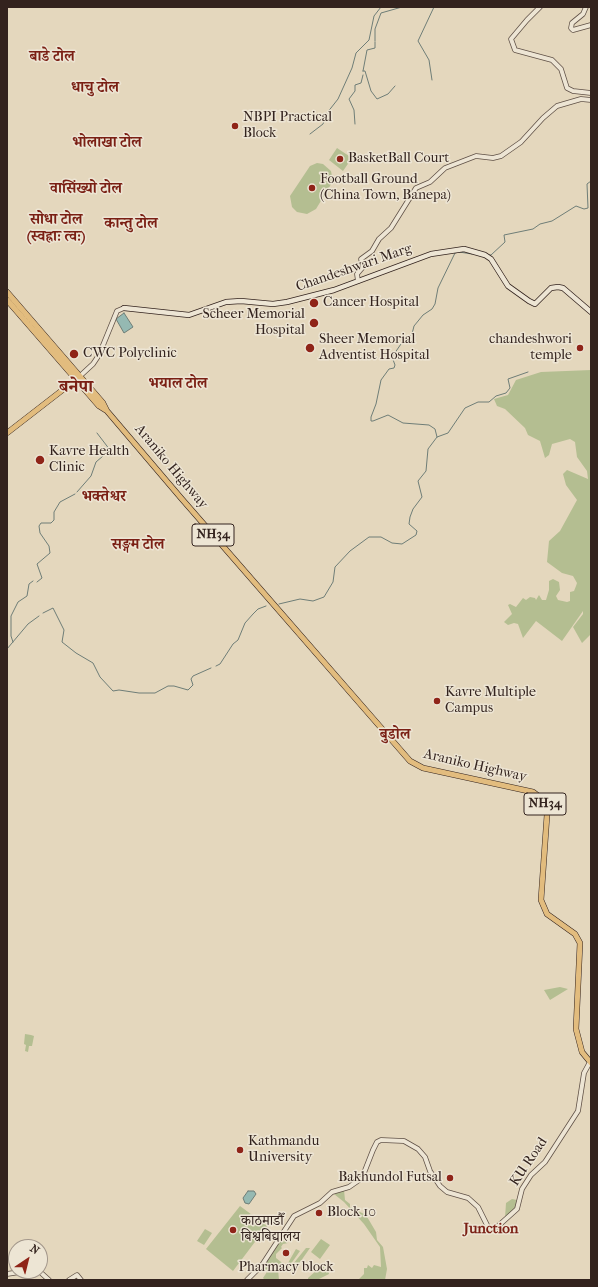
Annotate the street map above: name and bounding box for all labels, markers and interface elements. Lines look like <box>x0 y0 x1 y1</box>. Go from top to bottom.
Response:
district label: बाडे टोल <box>29 48 75 66</box>
district label: धाचु टोल <box>71 79 119 97</box>
place label: NBPI Practical Block <box>243 110 332 142</box>
marker: NBPI Practical Block <box>230 121 240 131</box>
district label: भोलाखा टोल <box>72 134 142 152</box>
place label: BasketBall Court <box>348 151 449 167</box>
marker: BasketBall Court <box>335 154 345 164</box>
place label: Football Ground (China Town, Banepa) <box>320 172 451 204</box>
district label: वासिंख्यो टोल <box>50 180 122 198</box>
marker: Football Ground (China Town, Banepa) <box>307 183 317 193</box>
district label: सोधा टोल (स्वह्राः त्वः) <box>27 211 85 246</box>
district label: कान्तु टोल <box>104 215 158 233</box>
street label: Chandeshwari Marg <box>294 240 414 296</box>
place label: Cancer Hospital <box>323 295 419 311</box>
marker: Cancer Hospital <box>308 297 320 309</box>
place label: Scheer Memorial Hospital <box>202 307 305 340</box>
marker: Scheer Memorial Hospital <box>308 317 320 329</box>
place label: Sheer Memorial Adventist Hospital <box>319 332 430 364</box>
place label: chandeshwori temple <box>489 332 572 364</box>
marker: Sheer Memorial Adventist Hospital <box>304 342 316 354</box>
marker: chandeshwori temple <box>575 343 585 353</box>
place label: CWC Polyclinic <box>83 346 177 362</box>
marker: CWC Polyclinic <box>68 348 80 360</box>
district label: भयाल टोल <box>148 375 208 393</box>
district label: बनेपा <box>59 377 93 399</box>
street label: Araniko Highway <box>131 421 211 513</box>
place label: Kavre Health Clinic <box>49 444 129 476</box>
marker: Kavre Health Clinic <box>34 454 46 466</box>
district label: भक्तेश्वर <box>82 488 126 506</box>
road number: NH34 <box>192 524 234 546</box>
district label: सङ्गम टोल <box>111 536 165 554</box>
place label: Kavre Multiple Campus <box>445 685 536 718</box>
marker: Kavre Multiple Campus <box>432 696 442 706</box>
district label: बुडोल <box>380 726 410 744</box>
street label: Araniko Highway <box>422 746 528 786</box>
road number: NH34 <box>524 793 566 815</box>
place label: Kathmandu University <box>248 1134 319 1166</box>
street label: KU Road <box>507 1135 551 1189</box>
marker: Kathmandu University <box>235 1145 245 1155</box>
place label: Bakhundol Futsal <box>338 1170 442 1186</box>
marker: Bakhundol Futsal <box>445 1173 455 1183</box>
place label: Block 10 <box>327 1205 376 1221</box>
marker: Block 10 <box>314 1208 324 1218</box>
place label: काठमाडौँ बिश्वबिद्यालय <box>241 1214 300 1246</box>
district label: Junction <box>463 1220 519 1238</box>
marker: काठमाडौँ बिश्वबिद्यालय <box>228 1225 238 1235</box>
north arrow <box>8 1239 48 1279</box>
text: N <box>27 1242 42 1257</box>
marker: Pharmacy block <box>281 1248 291 1258</box>
place label: Pharmacy block <box>239 1260 333 1276</box>

